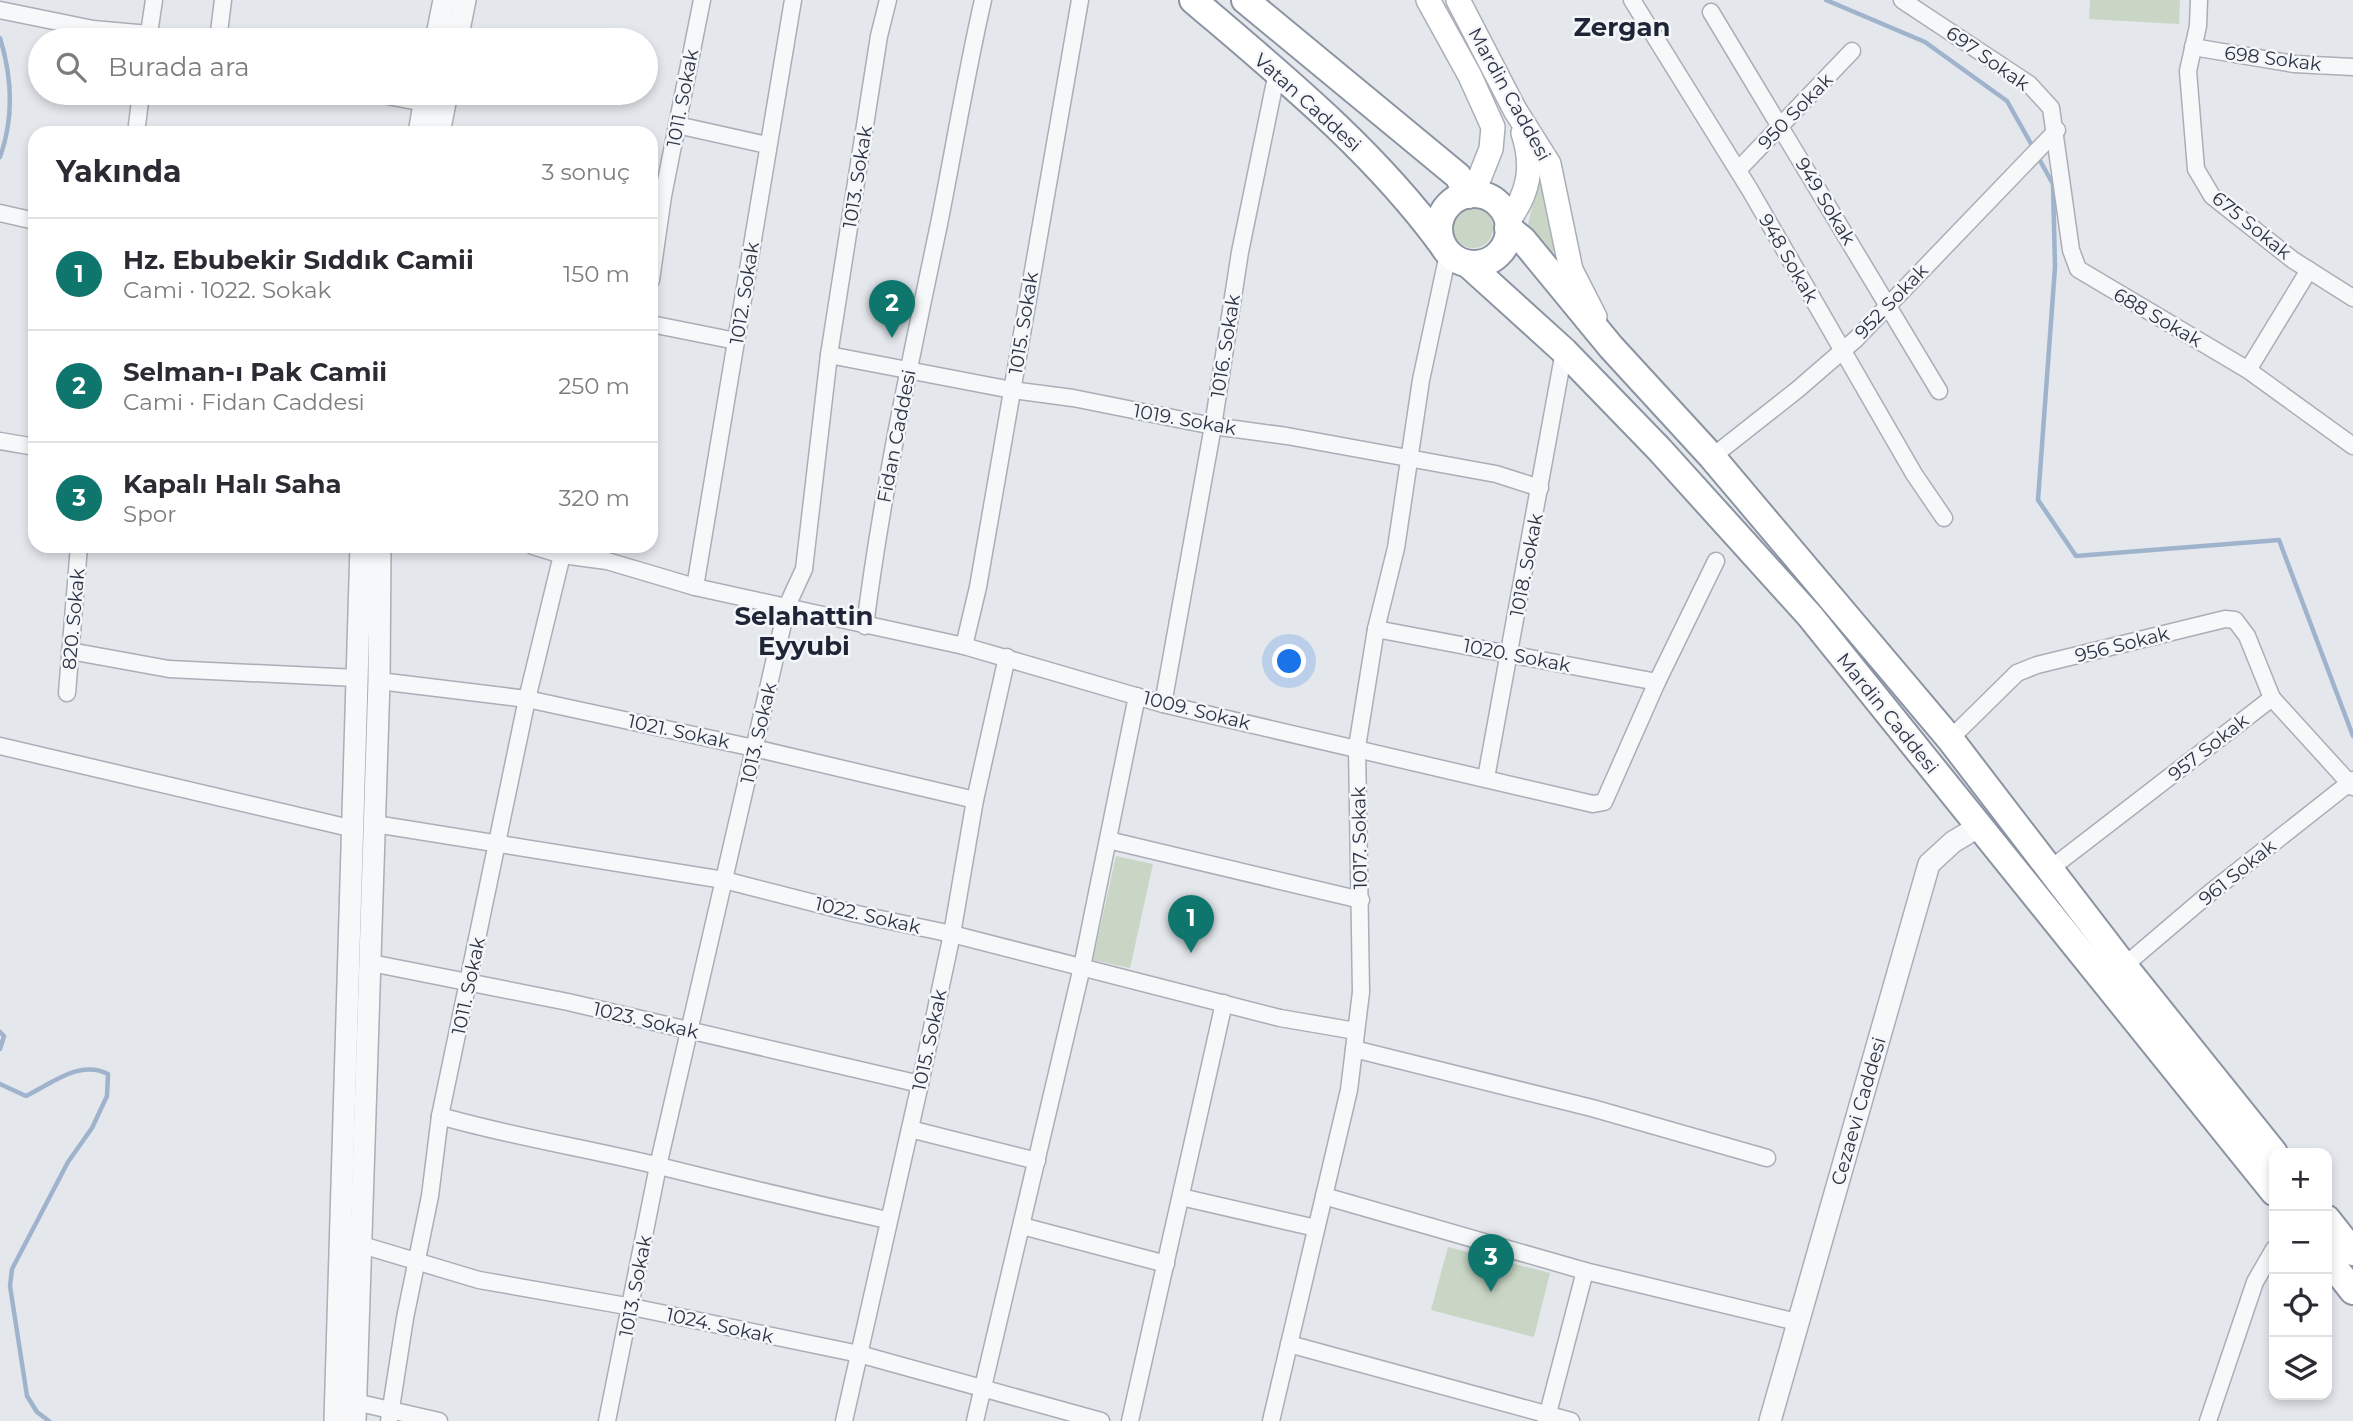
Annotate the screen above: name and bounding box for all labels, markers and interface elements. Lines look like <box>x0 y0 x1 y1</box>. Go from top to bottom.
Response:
district label: Zergan <box>1574 11 1670 43</box>
street label: 697 Sokak <box>1942 21 2034 96</box>
street label: Mardin Caddesi <box>1463 24 1556 165</box>
search box <box>28 28 658 105</box>
street label: 698 Sokak <box>2223 41 2323 76</box>
street label: 1011. Sokak <box>662 46 703 149</box>
icon: search <box>52 48 90 86</box>
street label: Vatan Caddesi <box>1249 48 1366 156</box>
text: Burada ara <box>108 51 250 83</box>
street label: 950 Sokak <box>1753 68 1838 154</box>
street label: 1013. Sokak <box>838 124 877 230</box>
text: Yakında <box>56 153 182 190</box>
street label: 949 Sokak <box>1791 153 1861 250</box>
text: 3 sonuç <box>541 158 630 186</box>
street label: 675 Sokak <box>2207 186 2296 265</box>
street label: 948 Sokak <box>1754 210 1824 307</box>
street label: 1012. Sokak <box>725 239 764 346</box>
text: Hz. Ebubekir Sıddık Camii <box>123 244 474 276</box>
street label: 952 Sokak <box>1850 259 1933 344</box>
text: 1 <box>74 260 84 288</box>
text: 150 m <box>563 260 630 288</box>
street label: 1015. Sokak <box>1004 270 1043 376</box>
text: Cami · 1022. Sokak <box>123 276 331 304</box>
pin: 2 <box>869 280 915 338</box>
street label: 688 Sokak <box>2110 283 2207 352</box>
street label: 1016. Sokak <box>1206 292 1245 399</box>
text: Selman-ı Pak Camii <box>123 356 387 388</box>
street label: Fidan Caddesi <box>872 368 921 505</box>
text: 2 <box>72 372 86 400</box>
text: 250 m <box>558 372 630 400</box>
text: Cami · Fidan Caddesi <box>123 388 365 416</box>
street label: 1019. Sokak <box>1132 399 1239 440</box>
text: Kapalı Halı Saha <box>123 468 341 500</box>
text: 3 <box>72 484 86 512</box>
text: 320 m <box>558 484 630 512</box>
text: Spor <box>123 500 176 528</box>
street label: 1018. Sokak <box>1505 511 1548 619</box>
street label: 820. Sokak <box>58 567 89 671</box>
district label: Selahattin Eyyubi <box>735 600 873 662</box>
street label: 956 Sokak <box>2073 622 2172 667</box>
street label: 1020. Sokak <box>1461 634 1573 677</box>
your location <box>1272 644 1306 678</box>
street label: Mardin Caddesi <box>1832 648 1943 778</box>
street label: 1013. Sokak <box>736 680 781 786</box>
street label: 1009. Sokak <box>1141 686 1254 735</box>
street label: 1021. Sokak <box>626 709 732 754</box>
street label: 957 Sokak <box>2164 709 2254 786</box>
street label: 1017. Sokak <box>1347 786 1372 890</box>
street label: 961 Sokak <box>2194 834 2281 910</box>
street label: 1022. Sokak <box>813 892 923 939</box>
pin: 1 <box>1168 895 1214 953</box>
street label: 1011. Sokak <box>447 934 490 1037</box>
street label: 1015. Sokak <box>907 987 952 1093</box>
street label: 1023. Sokak <box>591 997 701 1044</box>
street label: Cezaevi Caddesi <box>1826 1034 1891 1188</box>
map controls <box>2269 1148 2332 1400</box>
button: + <box>2269 1148 2332 1211</box>
button: − <box>2269 1211 2332 1274</box>
street label: 1013. Sokak <box>614 1233 657 1339</box>
pin: 3 <box>1468 1234 1514 1292</box>
button: locate <box>2269 1274 2332 1337</box>
street label: 1024. Sokak <box>664 1303 776 1348</box>
button: layers <box>2269 1337 2332 1400</box>

